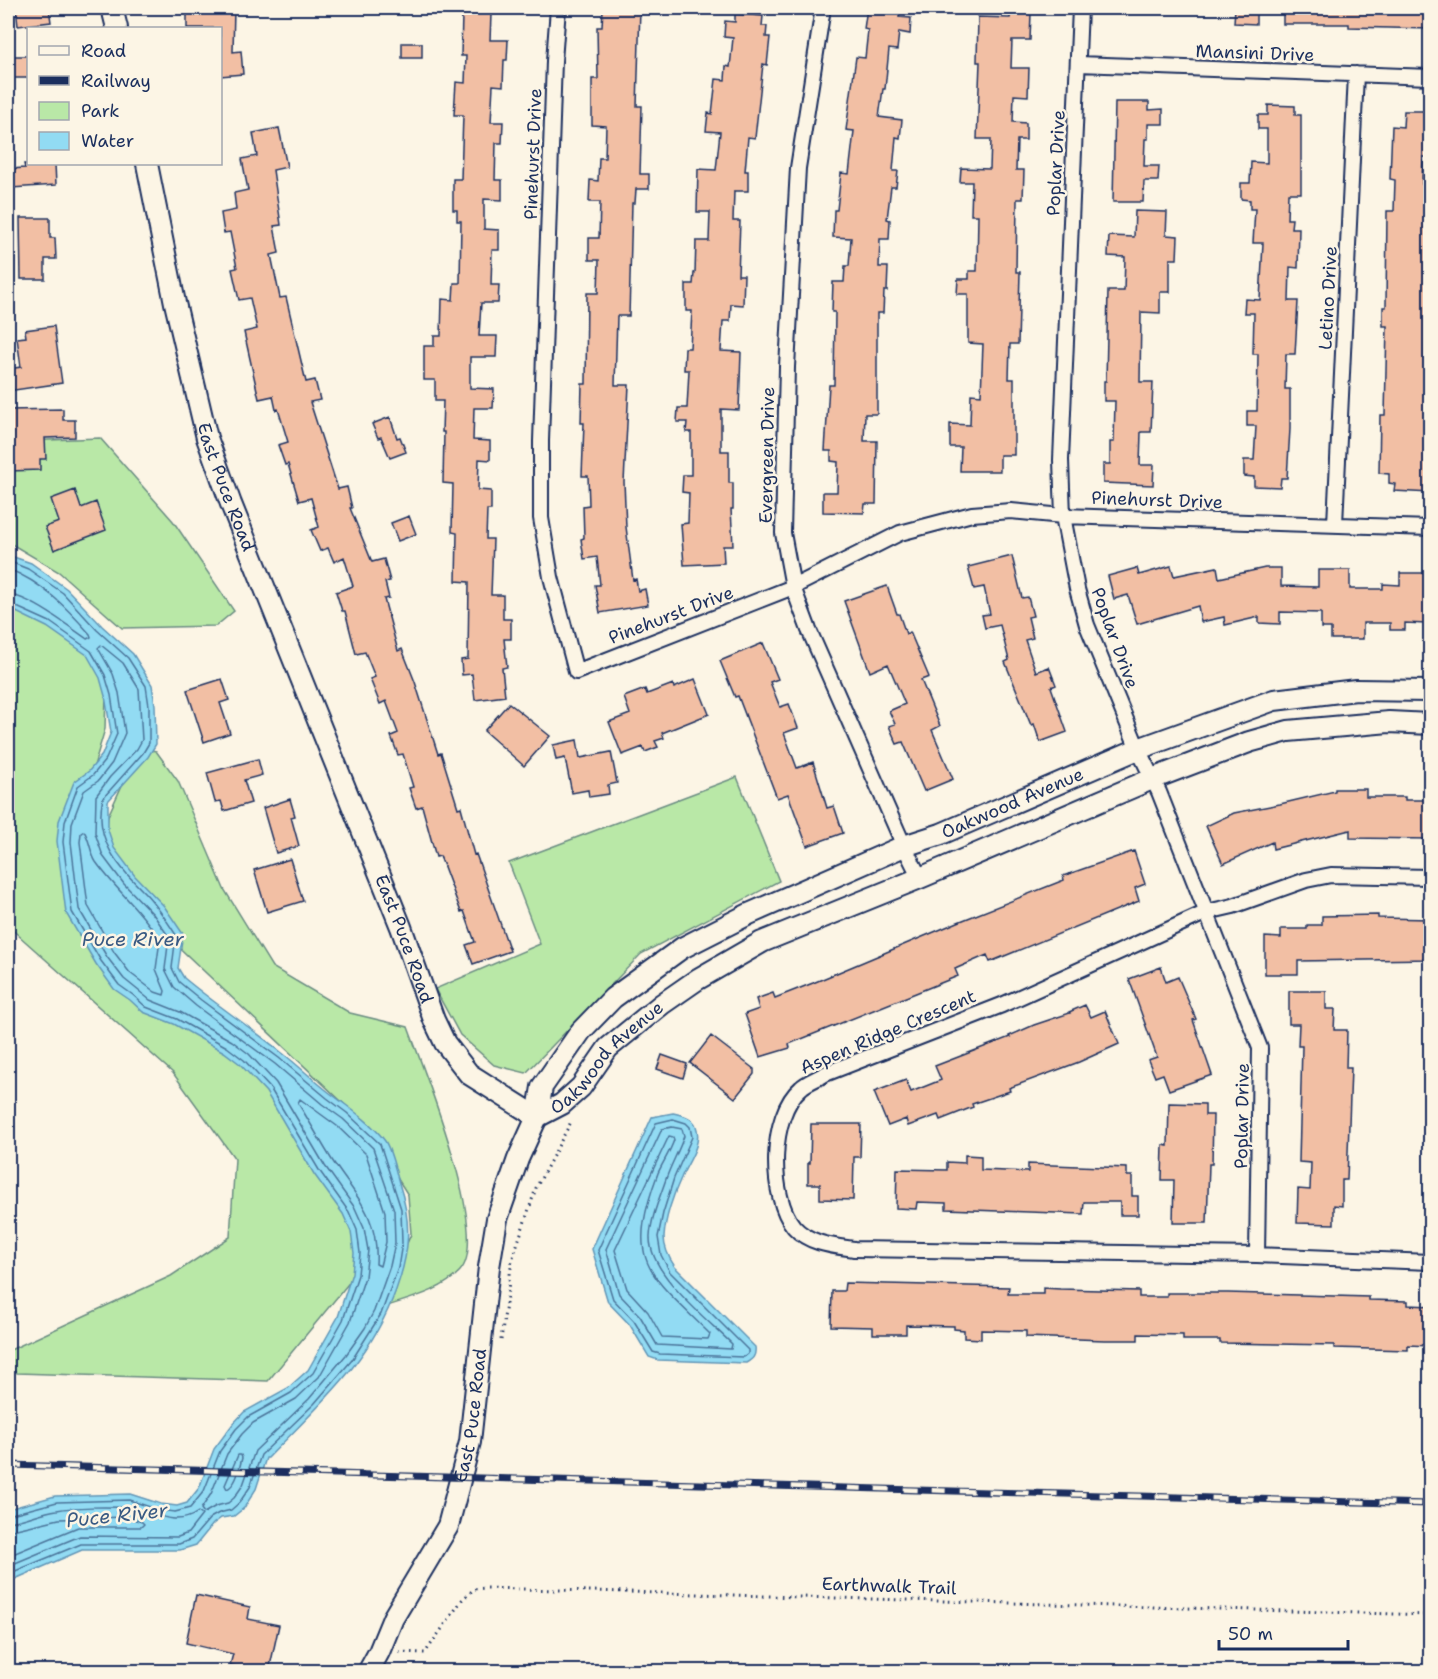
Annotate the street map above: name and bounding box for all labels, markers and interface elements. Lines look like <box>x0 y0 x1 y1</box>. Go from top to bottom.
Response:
legend <box>27 27 222 165</box>
text: Road <box>81 39 126 63</box>
street label: Mansini Drive <box>1195 39 1315 67</box>
text: Railway <box>81 69 151 93</box>
street label: Pinehurst Drive <box>519 88 547 220</box>
text: Park <box>81 99 120 123</box>
street label: Poplar Drive <box>1041 109 1071 217</box>
text: Water <box>81 129 134 153</box>
street label: Letino Drive <box>1313 245 1343 351</box>
street label: Evergreen Drive <box>754 386 780 524</box>
street label: East Puce Road <box>192 420 261 555</box>
street label: Pinehurst Drive <box>1091 486 1223 514</box>
street label: Pinehurst Drive <box>605 580 737 650</box>
street label: Poplar Drive <box>1086 584 1144 692</box>
street label: Oakwood Avenue <box>938 762 1087 844</box>
street label: East Puce Road <box>369 871 439 1006</box>
water label: Puce River <box>82 926 185 952</box>
street label: Aspen Ridge Crescent <box>797 984 980 1080</box>
street label: Oakwood Avenue <box>546 996 668 1120</box>
street label: Poplar Drive <box>1229 1063 1255 1169</box>
street label: East Puce Road <box>448 1347 492 1485</box>
water label: Puce River <box>65 1497 170 1533</box>
street label: Earthwalk Trail <box>821 1572 957 1600</box>
scale bar <box>1219 1613 1348 1651</box>
text: 50 m <box>1228 1622 1273 1646</box>

